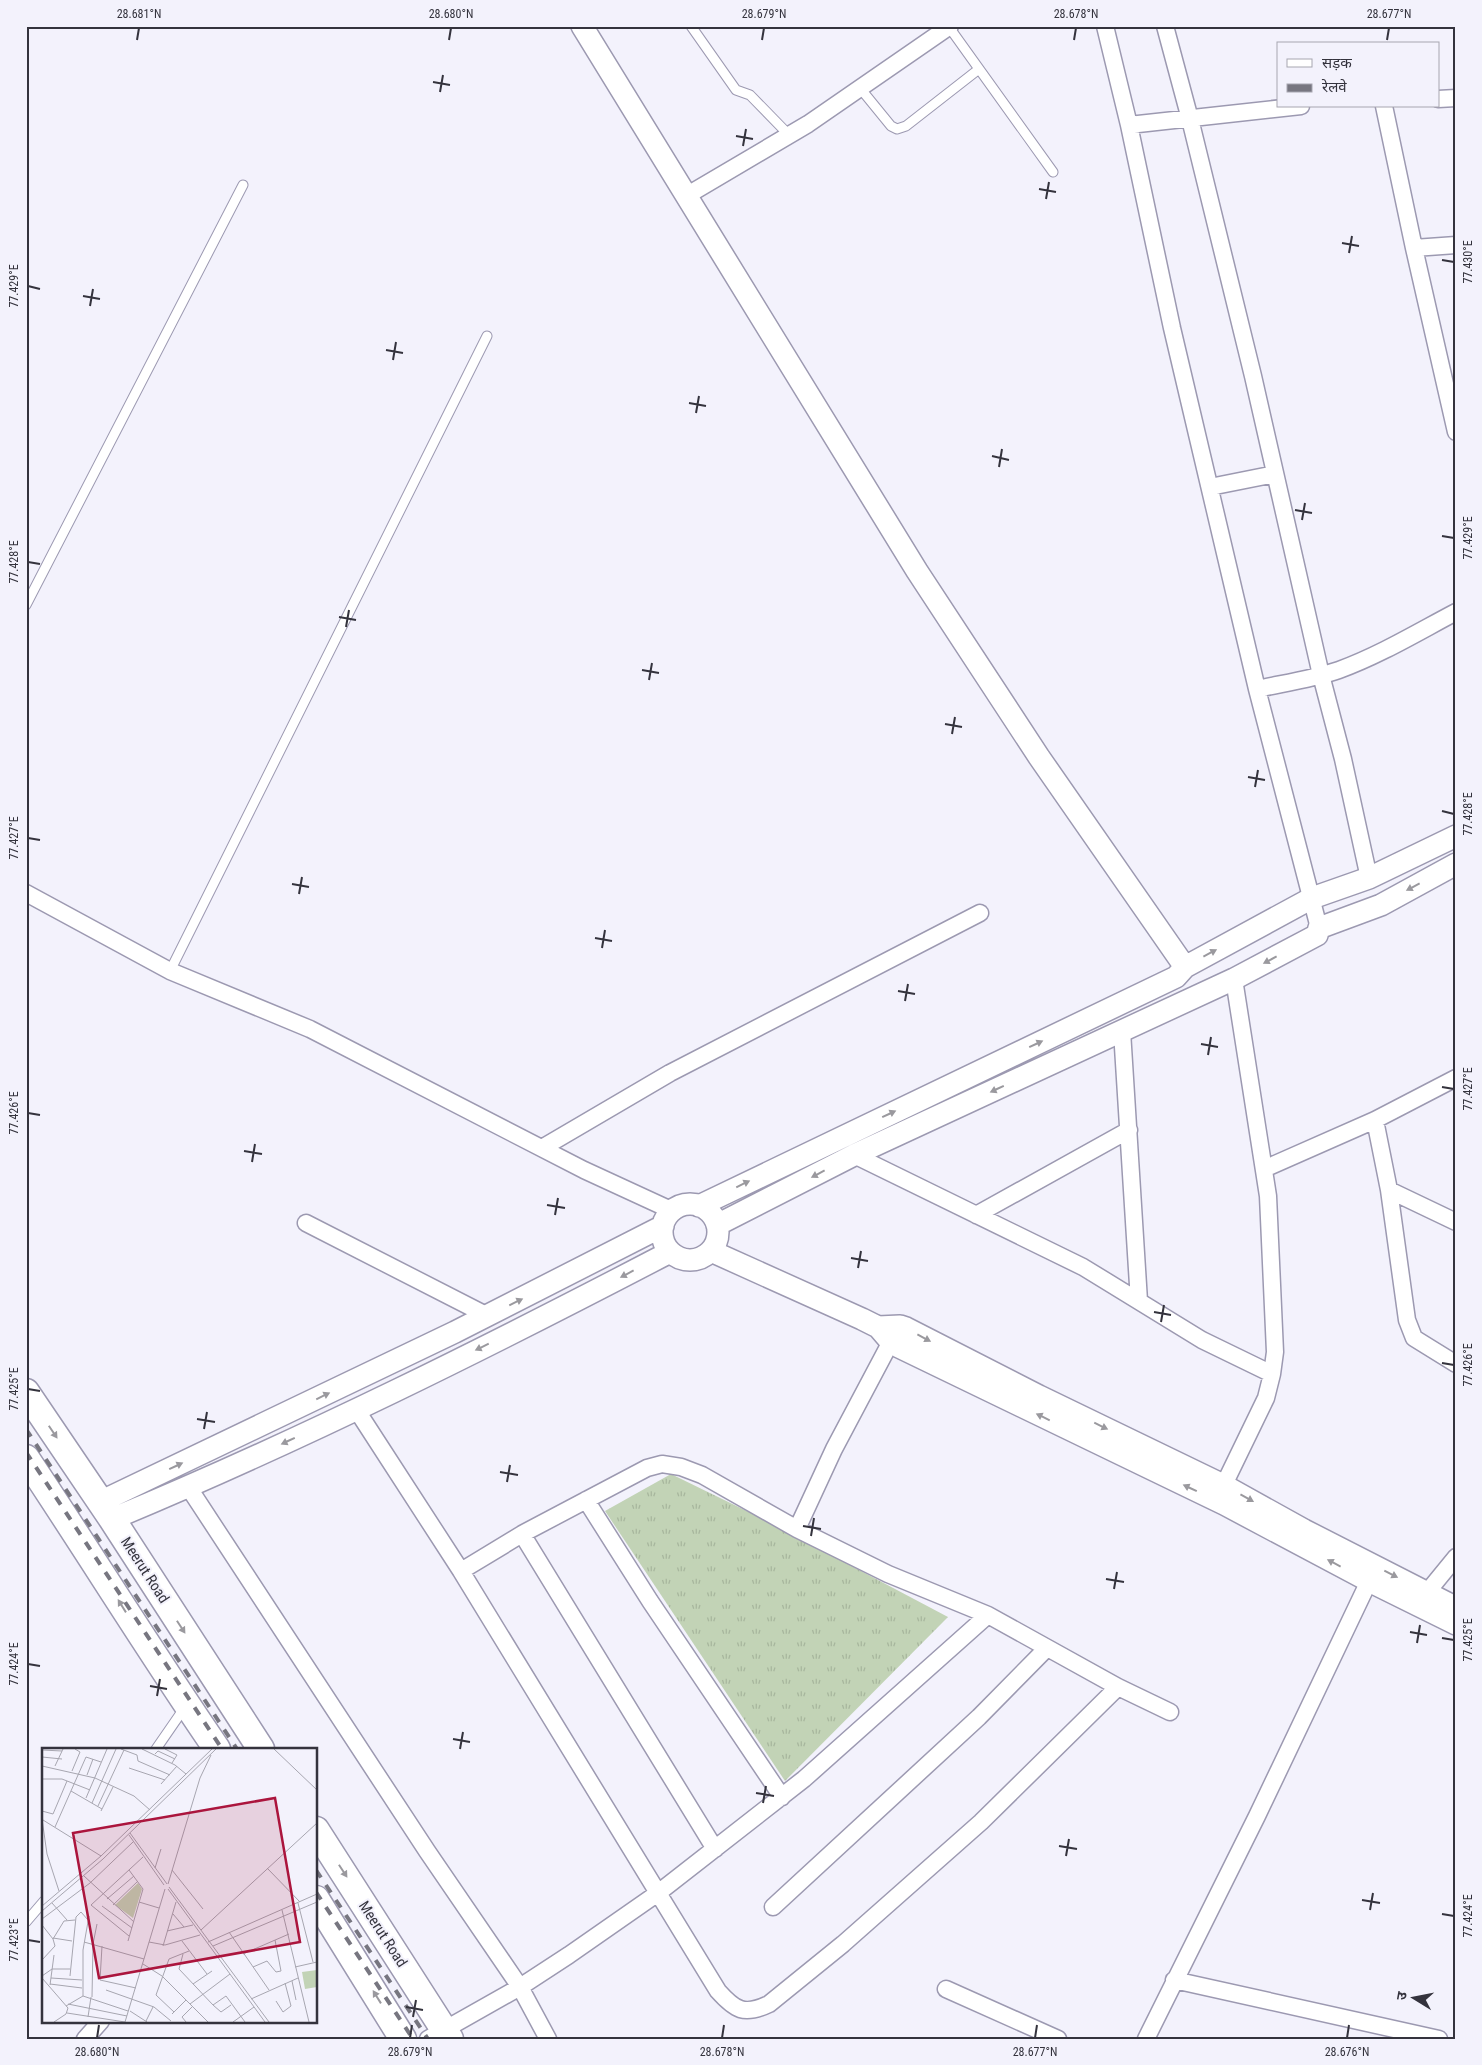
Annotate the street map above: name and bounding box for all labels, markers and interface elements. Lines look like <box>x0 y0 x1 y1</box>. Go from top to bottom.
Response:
text: 28.681°N <box>117 7 161 21</box>
text: 28.680°N <box>429 7 473 21</box>
text: 28.679°N <box>742 7 786 21</box>
text: 28.678°N <box>1054 7 1098 21</box>
text: 28.677°N <box>1367 7 1411 21</box>
legend <box>1277 42 1440 108</box>
text: सड़क <box>1322 54 1352 72</box>
text: रेलवे <box>1321 78 1347 96</box>
text: 77.430°E <box>1461 240 1475 284</box>
text: 77.429°E <box>7 264 21 308</box>
text: 77.429°E <box>1461 516 1475 560</box>
text: 77.428°E <box>7 540 21 584</box>
text: 77.428°E <box>1461 792 1475 836</box>
text: 77.427°E <box>7 816 21 860</box>
one-way arrow <box>1406 883 1420 891</box>
one-way arrow <box>1203 949 1217 958</box>
one-way arrow <box>1263 956 1277 964</box>
one-way arrow <box>1029 1040 1043 1048</box>
text: 77.427°E <box>1461 1067 1475 1111</box>
one-way arrow <box>990 1085 1004 1093</box>
text: 77.426°E <box>7 1091 21 1135</box>
one-way arrow <box>882 1109 896 1117</box>
one-way arrow <box>811 1170 826 1178</box>
one-way arrow <box>735 1180 750 1188</box>
one-way arrow <box>620 1270 634 1278</box>
one-way arrow <box>509 1298 523 1306</box>
one-way arrow <box>917 1334 932 1342</box>
one-way arrow <box>475 1343 489 1351</box>
text: 77.426°E <box>1461 1343 1475 1387</box>
text: 77.425°E <box>7 1367 21 1411</box>
one-way arrow <box>316 1392 330 1400</box>
one-way arrow <box>1036 1413 1051 1421</box>
one-way arrow <box>1094 1423 1108 1431</box>
one-way arrow <box>49 1426 58 1439</box>
one-way arrow <box>281 1437 295 1445</box>
one-way arrow <box>169 1462 183 1470</box>
one-way arrow <box>1183 1483 1197 1491</box>
one-way arrow <box>1240 1494 1253 1503</box>
street label: Meerut Road <box>117 1534 173 1606</box>
one-way arrow <box>1327 1558 1341 1567</box>
one-way arrow <box>1383 1570 1398 1578</box>
one-way arrow <box>118 1600 127 1613</box>
text: 77.425°E <box>1461 1618 1475 1662</box>
one-way arrow <box>176 1620 186 1633</box>
text: 77.424°E <box>7 1642 21 1686</box>
inset map <box>42 1748 318 2022</box>
one-way arrow <box>338 1865 347 1878</box>
text: 77.424°E <box>1461 1894 1475 1938</box>
street label: Meerut Road <box>355 1898 411 1970</box>
text: 77.423°E <box>7 1918 21 1962</box>
north arrow <box>1390 1972 1440 2022</box>
text: उ <box>1393 1990 1410 2001</box>
one-way arrow <box>373 1991 382 2004</box>
text: 28.680°N <box>75 2045 119 2059</box>
text: 28.679°N <box>388 2045 432 2059</box>
text: 28.678°N <box>700 2045 744 2059</box>
text: 28.677°N <box>1013 2045 1057 2059</box>
text: 28.676°N <box>1325 2045 1369 2059</box>

